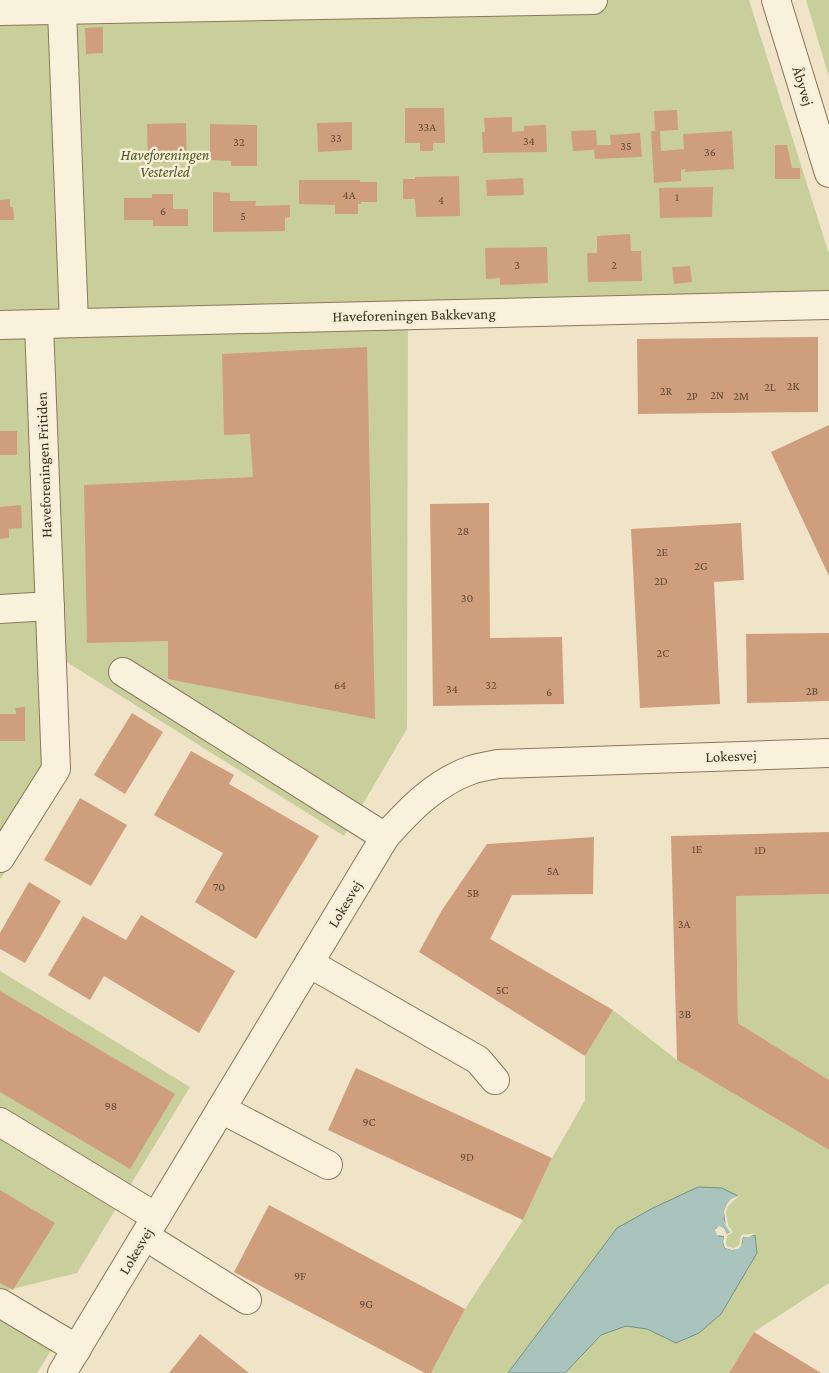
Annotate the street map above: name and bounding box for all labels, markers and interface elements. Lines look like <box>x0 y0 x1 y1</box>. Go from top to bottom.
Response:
street label: Åbyvej <box>789 64 817 108</box>
house number: 33A <box>418 120 436 134</box>
house number: 33 <box>330 131 342 145</box>
house number: 34 <box>523 134 535 148</box>
house number: 32 <box>233 135 245 149</box>
house number: 35 <box>620 139 632 153</box>
house number: 36 <box>704 145 716 159</box>
park label: Haveforeningen Vesterled <box>121 147 210 180</box>
house number: 4A <box>343 188 356 202</box>
house number: 1 <box>675 190 679 204</box>
house number: 4 <box>438 193 444 207</box>
house number: 6 <box>160 204 166 218</box>
house number: 5 <box>240 209 246 223</box>
house number: 3 <box>514 258 520 272</box>
house number: 2 <box>611 258 617 272</box>
street label: Haveforeningen Bakkevang <box>332 306 496 325</box>
house number: 2K <box>787 379 799 393</box>
house number: 2L <box>764 380 776 394</box>
house number: 2R <box>660 384 673 398</box>
house number: 2N <box>710 388 724 402</box>
house number: 2P <box>686 389 698 403</box>
house number: 2M <box>733 389 749 403</box>
street label: Haveforeningen Fritiden <box>33 392 56 538</box>
house number: 28 <box>457 524 469 538</box>
house number: 2E <box>656 545 669 559</box>
house number: 2G <box>694 559 708 573</box>
house number: 2D <box>654 574 668 588</box>
house number: 30 <box>461 591 473 605</box>
house number: 2C <box>657 646 669 660</box>
house number: 64 <box>334 678 346 692</box>
house number: 32 <box>485 678 497 692</box>
house number: 34 <box>446 682 458 696</box>
house number: 2B <box>806 684 819 698</box>
house number: 6 <box>546 685 552 699</box>
street label: Lokesvej <box>705 747 757 766</box>
house number: 1E <box>692 842 703 856</box>
house number: 1D <box>754 843 766 857</box>
house number: 5A <box>547 864 559 878</box>
street label: Lokesvej <box>325 878 366 931</box>
house number: 70 <box>213 880 225 894</box>
house number: 5B <box>467 886 480 900</box>
house number: 3A <box>678 917 690 931</box>
house number: 5C <box>496 983 508 997</box>
house number: 3B <box>679 1007 692 1021</box>
house number: 98 <box>105 1099 117 1113</box>
house number: 9C <box>362 1115 376 1129</box>
house number: 9D <box>460 1150 474 1164</box>
street label: Lokesvej <box>116 1225 157 1278</box>
house number: 9F <box>294 1269 306 1283</box>
house number: 9G <box>359 1297 373 1311</box>

